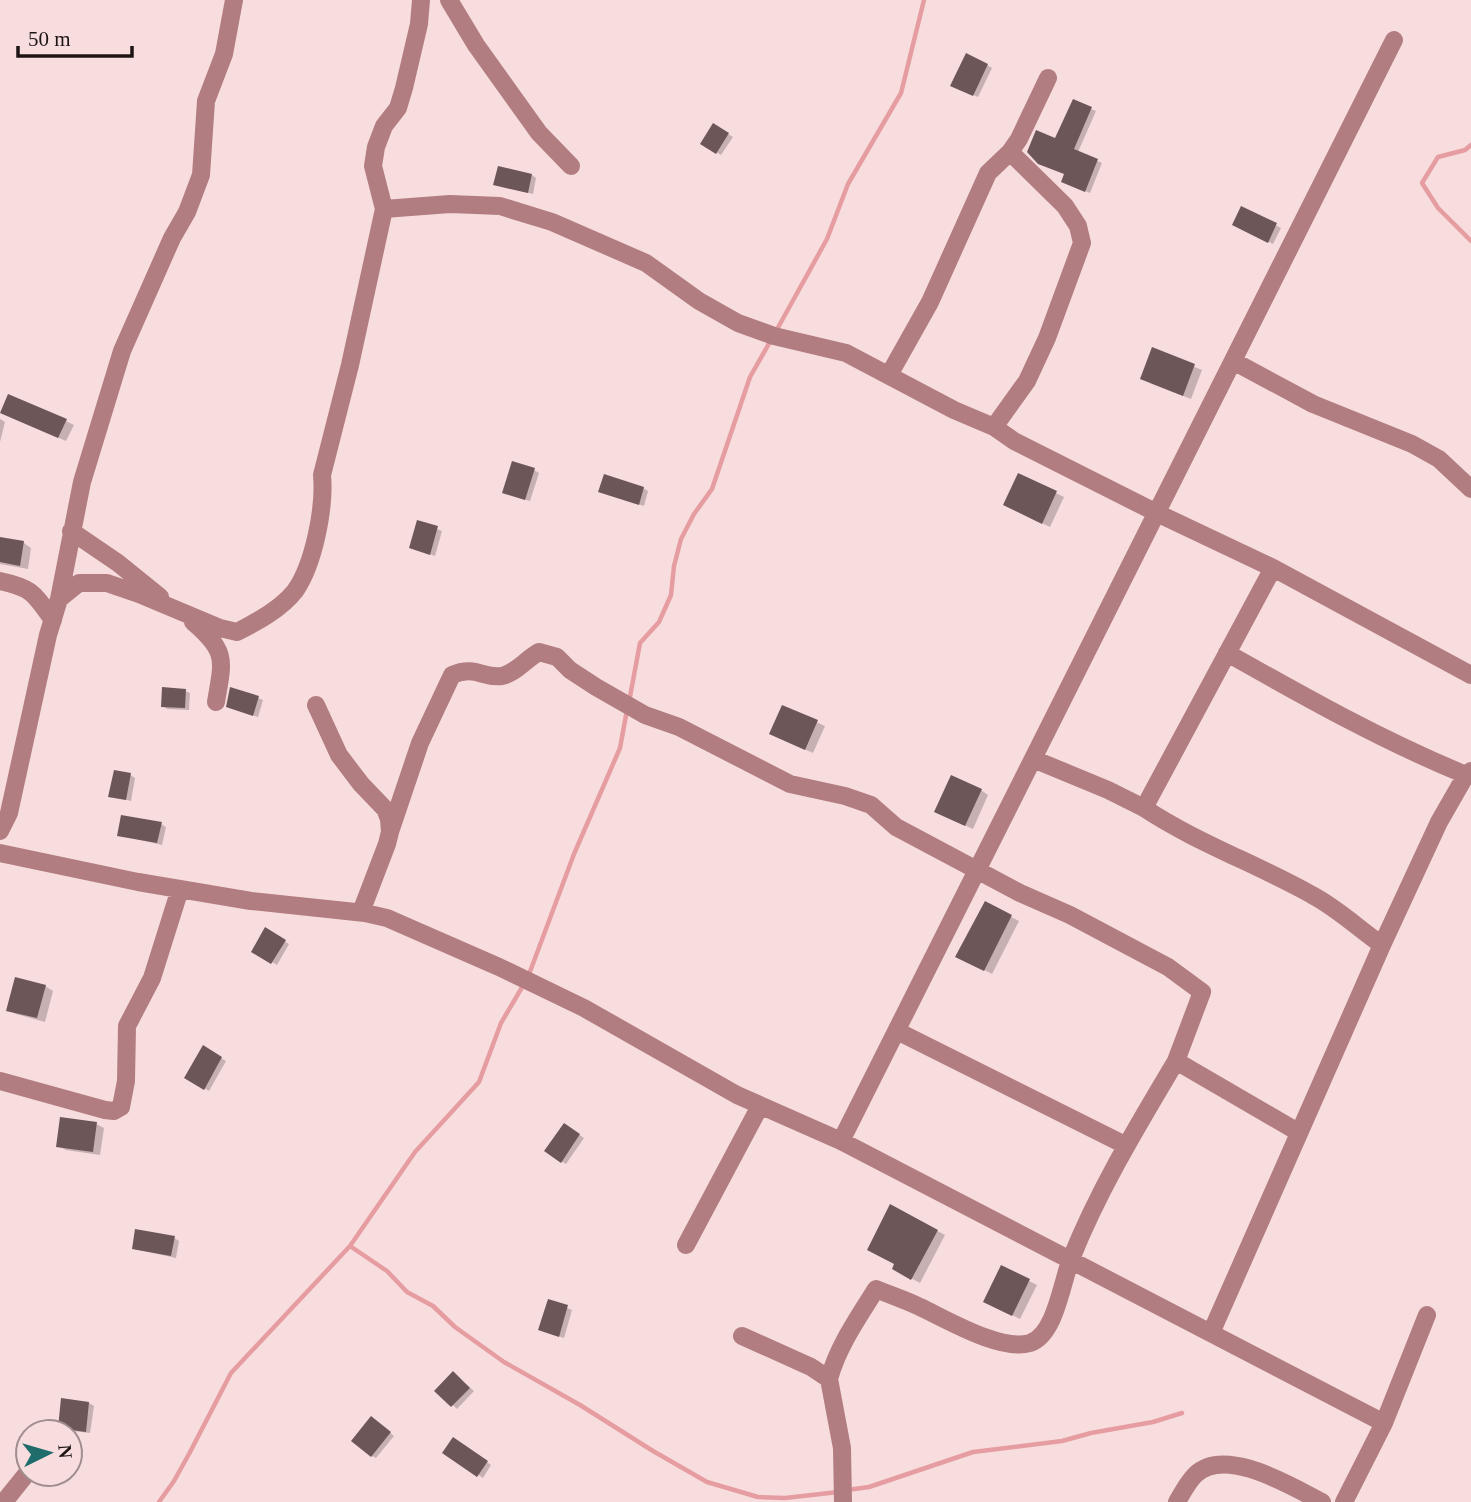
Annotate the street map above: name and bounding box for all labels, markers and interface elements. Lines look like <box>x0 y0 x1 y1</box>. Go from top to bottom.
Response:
scale bar <box>18 14 131 58</box>
text: 50 m <box>28 27 71 51</box>
north arrow <box>14 1418 84 1488</box>
text: N <box>54 1444 77 1460</box>

